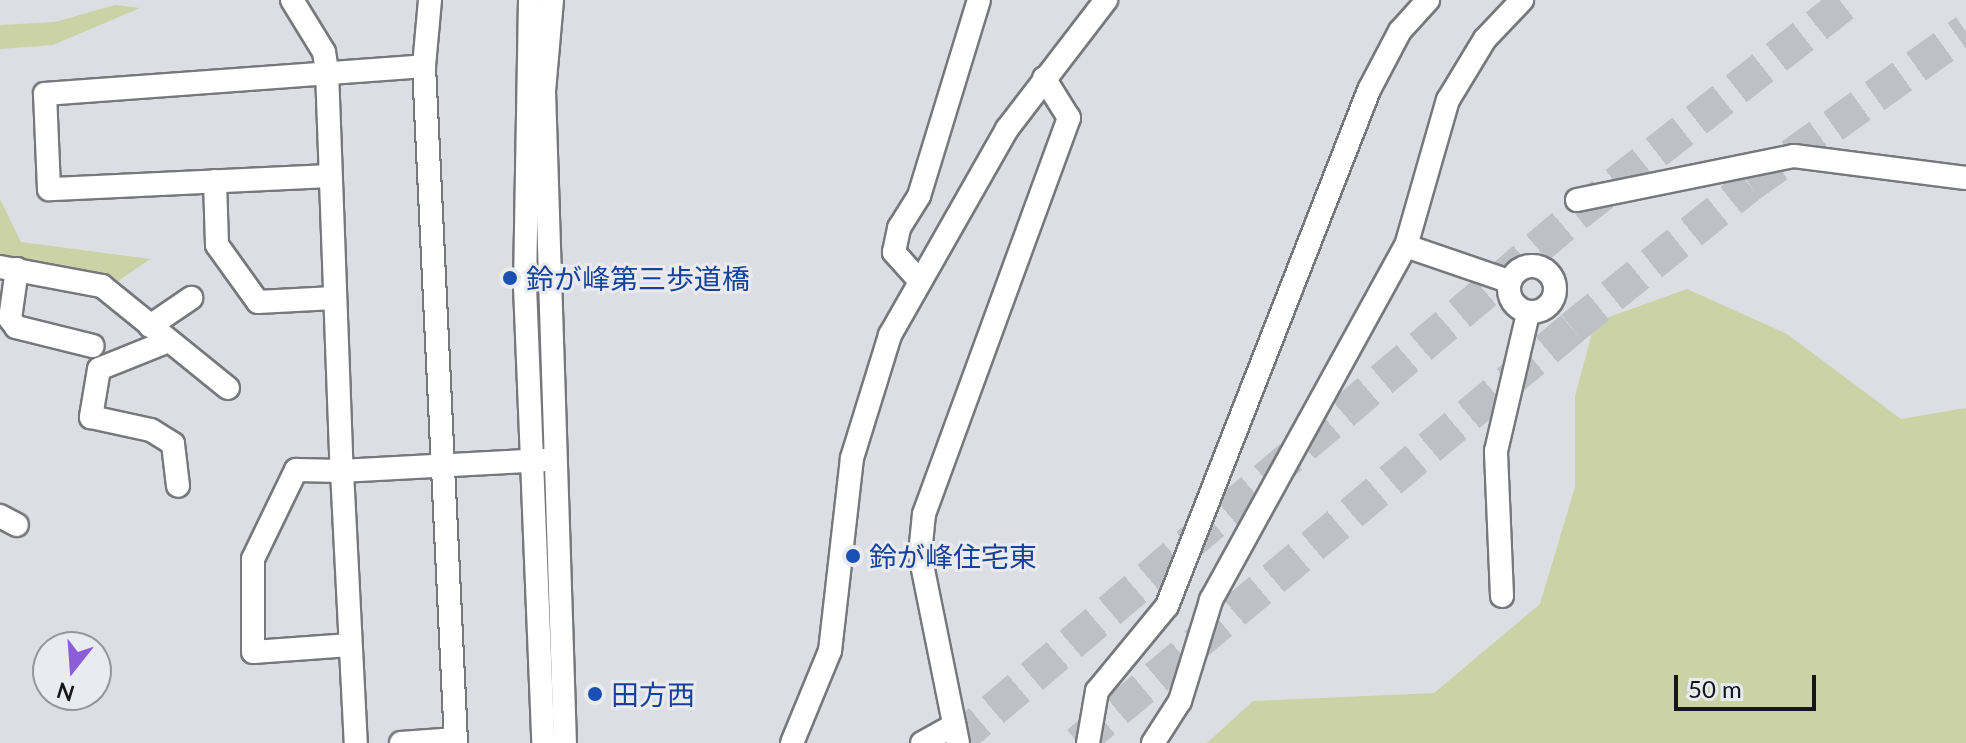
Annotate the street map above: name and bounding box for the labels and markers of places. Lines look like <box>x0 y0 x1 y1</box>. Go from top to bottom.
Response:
place label: 鈴が峰第三歩道橋 <box>526 261 750 295</box>
marker: 鈴が峰第三歩道橋 <box>501 269 519 287</box>
place label: 鈴が峰住宅東 <box>869 539 1037 573</box>
marker: 鈴が峰住宅東 <box>844 547 862 565</box>
place label: 田方西 <box>611 677 695 711</box>
marker: 田方西 <box>586 685 604 703</box>

